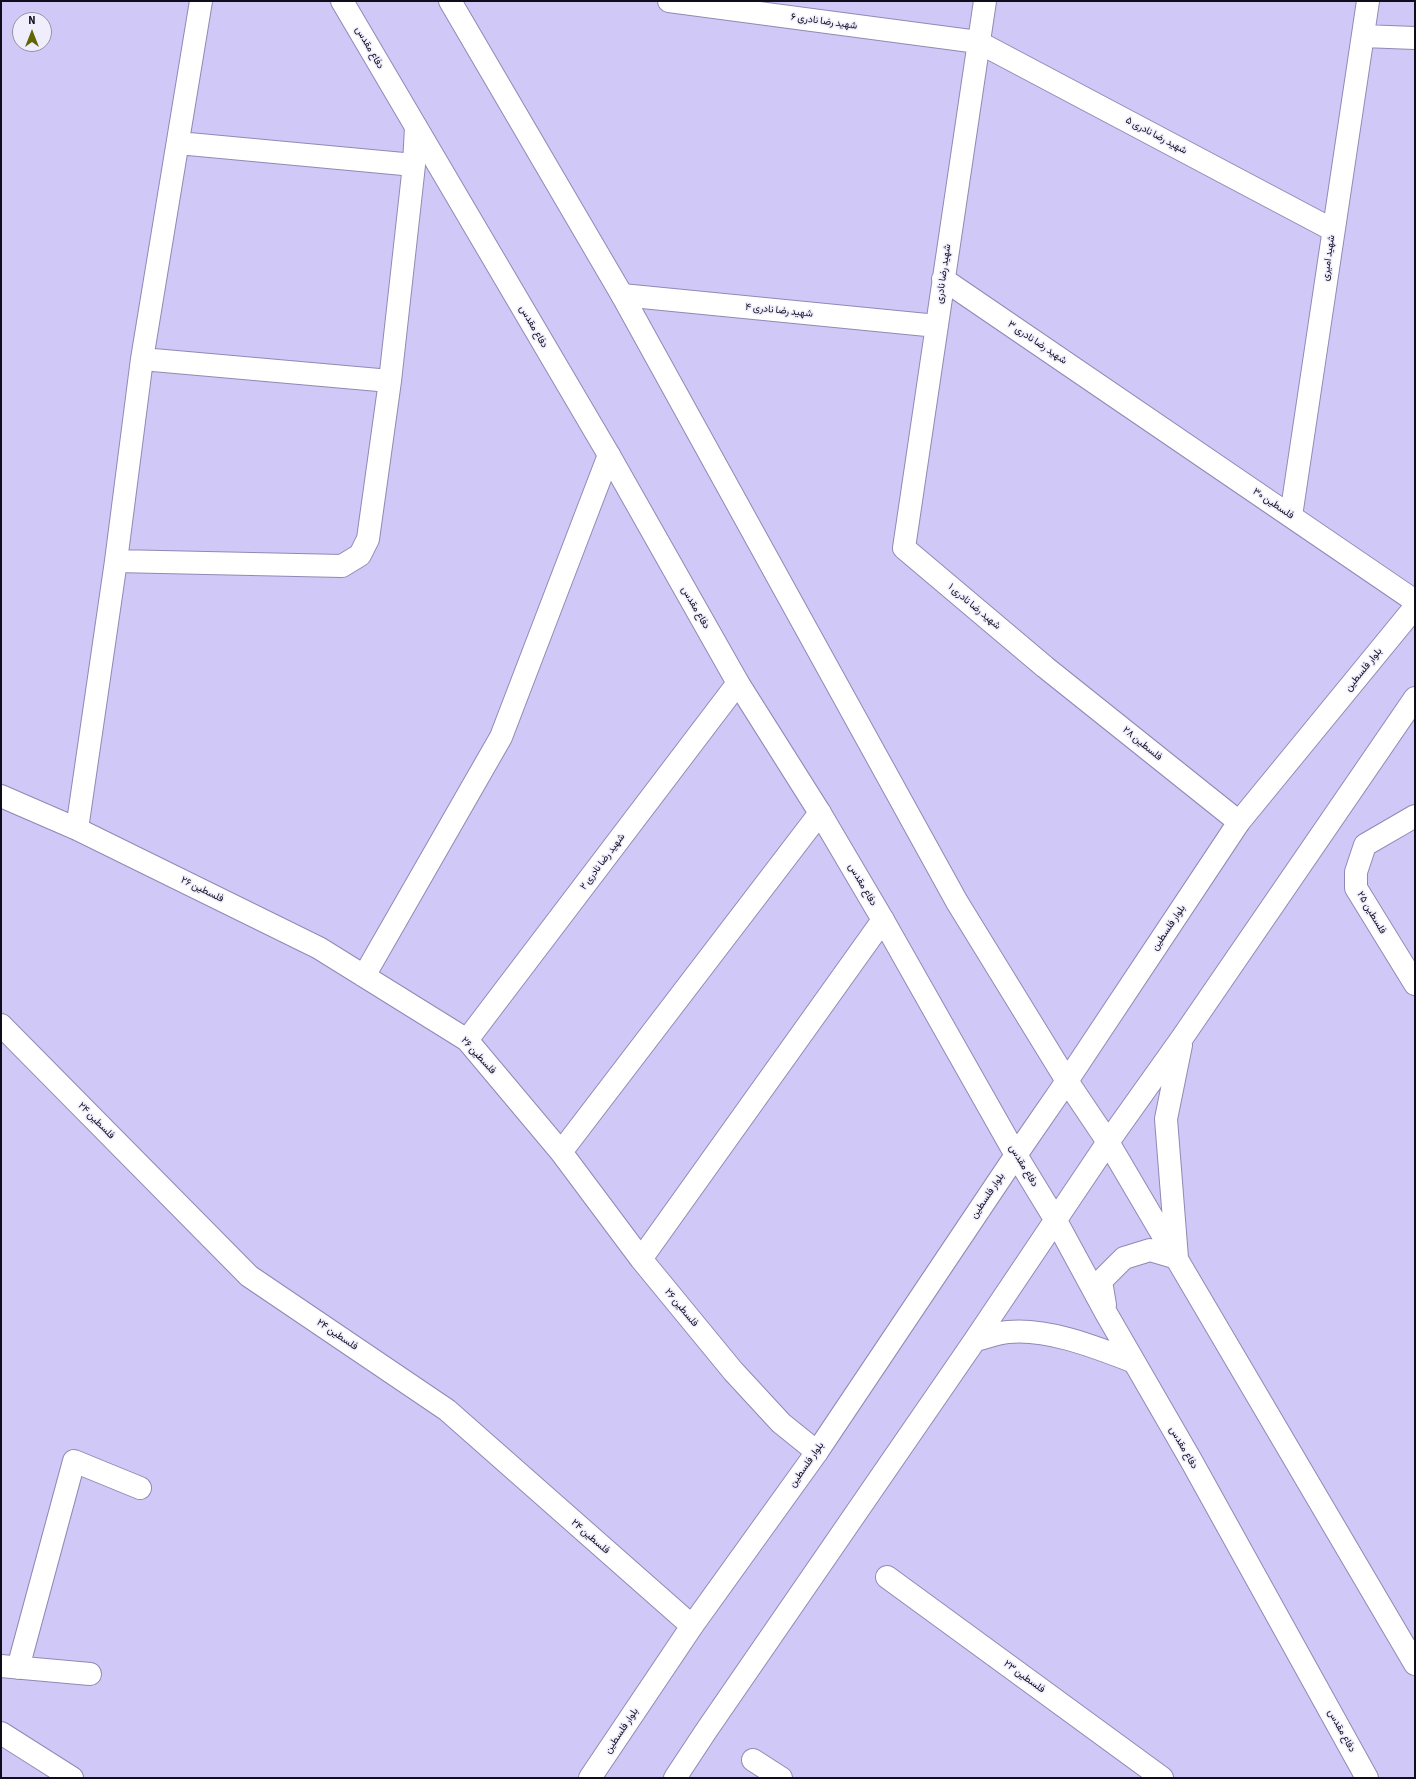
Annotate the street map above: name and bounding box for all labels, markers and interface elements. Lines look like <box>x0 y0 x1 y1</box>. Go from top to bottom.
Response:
street label: شهید رضا نادری ۶ <box>790 11 858 33</box>
north arrow <box>12 12 52 52</box>
text: N <box>28 13 36 28</box>
street label: دفاع مقدس <box>352 25 386 71</box>
street label: شهید رضا نادری ۵ <box>1123 115 1189 157</box>
street label: شهید امیری <box>1320 234 1338 282</box>
street label: شهید رضا نادری <box>934 243 954 305</box>
street label: شهید رضا نادری ۴ <box>745 301 813 321</box>
street label: دفاع مقدس <box>516 304 550 350</box>
street label: شهید رضا نادری ۳ <box>1005 319 1069 367</box>
street label: فلسطین ۳۰ <box>1250 486 1296 522</box>
street label: شهید رضا نادری ۱ <box>945 581 1003 633</box>
street label: دفاع مقدس <box>678 585 712 631</box>
street label: بلوار فلسطین <box>1343 646 1385 694</box>
street label: فلسطین ۲۸ <box>1120 724 1164 764</box>
street label: شهید رضا نادری ۲ <box>578 831 628 893</box>
street label: دفاع مقدس <box>845 862 879 908</box>
street label: فلسطین ۲۶ <box>179 874 225 906</box>
street label: فلسطین ۲۵ <box>1354 890 1388 936</box>
street label: بلوار فلسطین <box>1149 903 1189 953</box>
street label: فلسطین ۲۶ <box>458 1035 498 1077</box>
street label: فلسطین ۲۴ <box>75 1100 117 1142</box>
street label: دفاع مقدس <box>1006 1143 1040 1189</box>
street label: بلوار فلسطین <box>968 1171 1008 1221</box>
street label: فلسطین ۲۶ <box>662 1286 700 1330</box>
street label: فلسطین ۲۴ <box>314 1317 360 1353</box>
street label: دفاع مقدس <box>1166 1425 1200 1471</box>
street label: بلوار فلسطین <box>787 1440 827 1490</box>
street label: فلسطین ۲۴ <box>568 1517 612 1557</box>
street label: فلسطین ۲۳ <box>1001 1658 1047 1696</box>
street label: بلوار فلسطین <box>602 1706 642 1756</box>
street label: دفاع مقدس <box>1324 1707 1358 1755</box>

